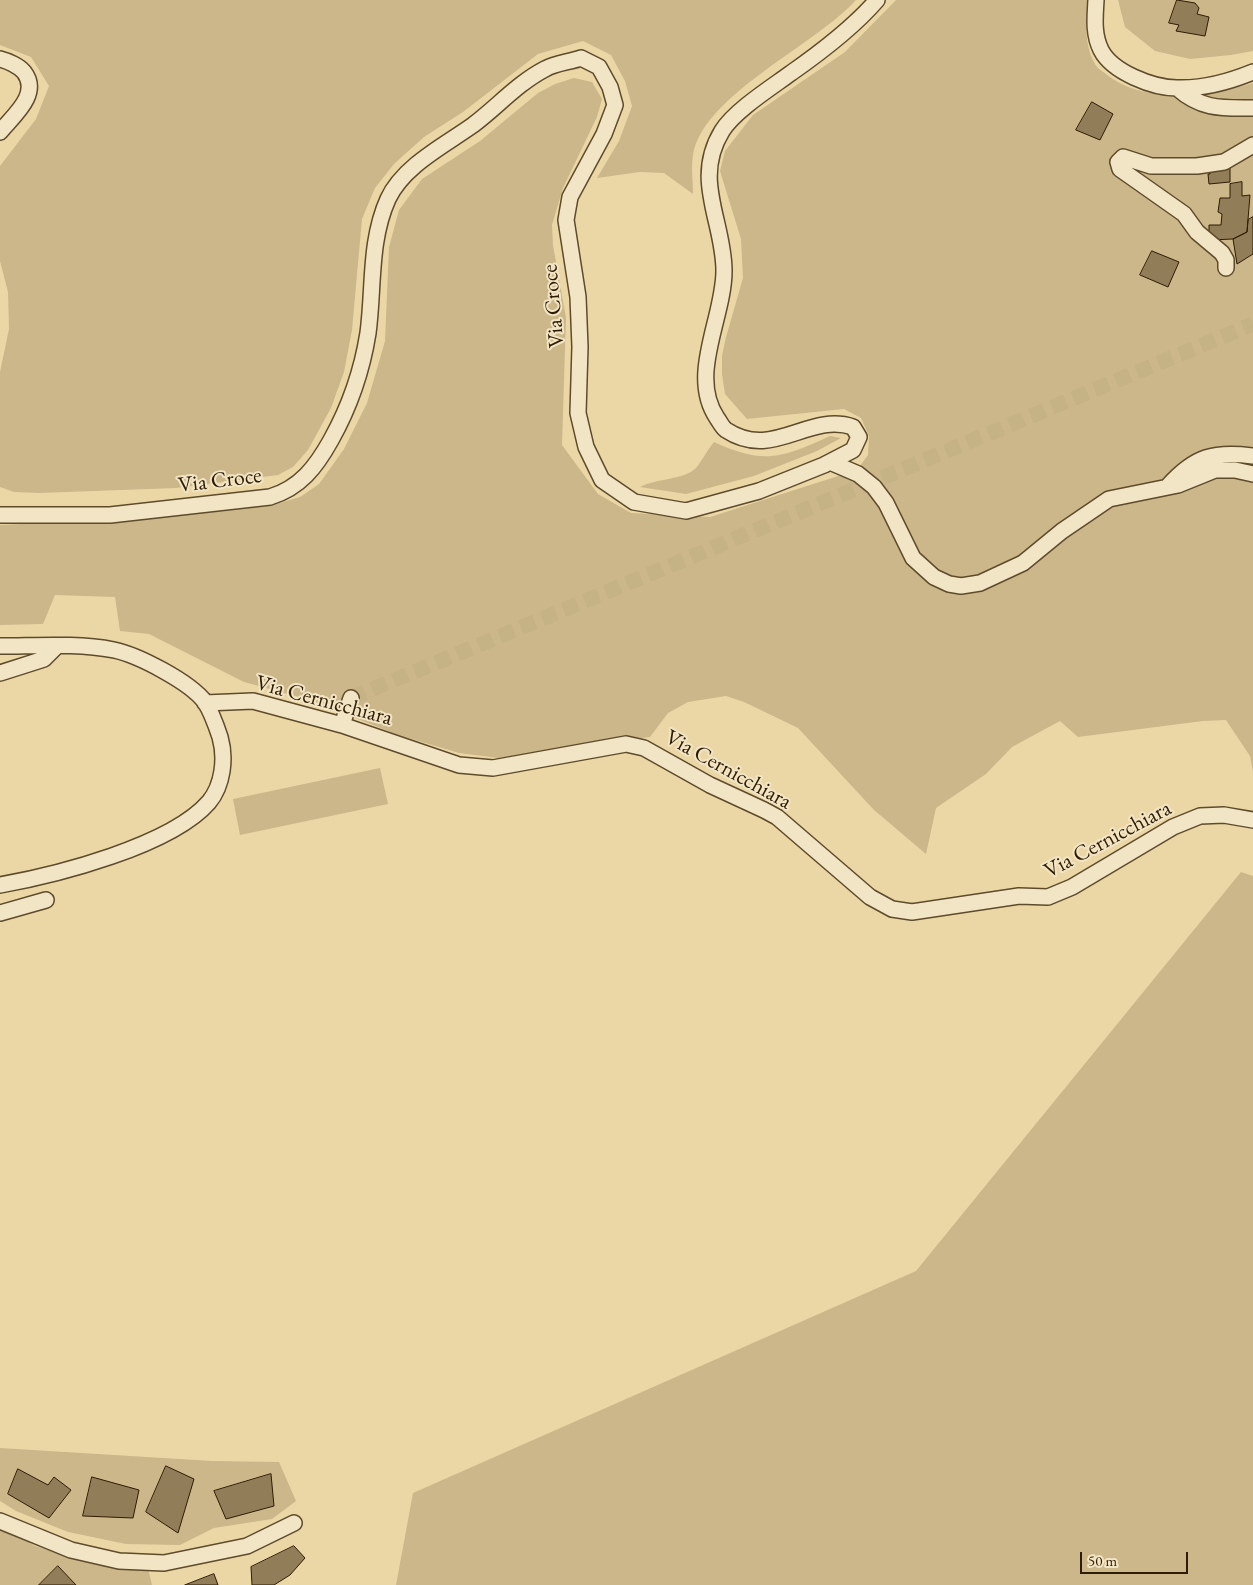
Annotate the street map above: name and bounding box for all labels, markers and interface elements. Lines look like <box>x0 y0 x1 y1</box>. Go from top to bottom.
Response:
street label: Via Croce <box>537 263 571 349</box>
street label: Via Croce <box>177 463 263 499</box>
street label: Via Cernicchiara <box>253 670 395 732</box>
street label: Via Cernicchiara <box>660 724 796 816</box>
street label: Via Cernicchiara <box>1040 795 1176 885</box>
scale bar <box>1083 1542 1190 1574</box>
text: 50 m <box>1088 1551 1117 1570</box>

